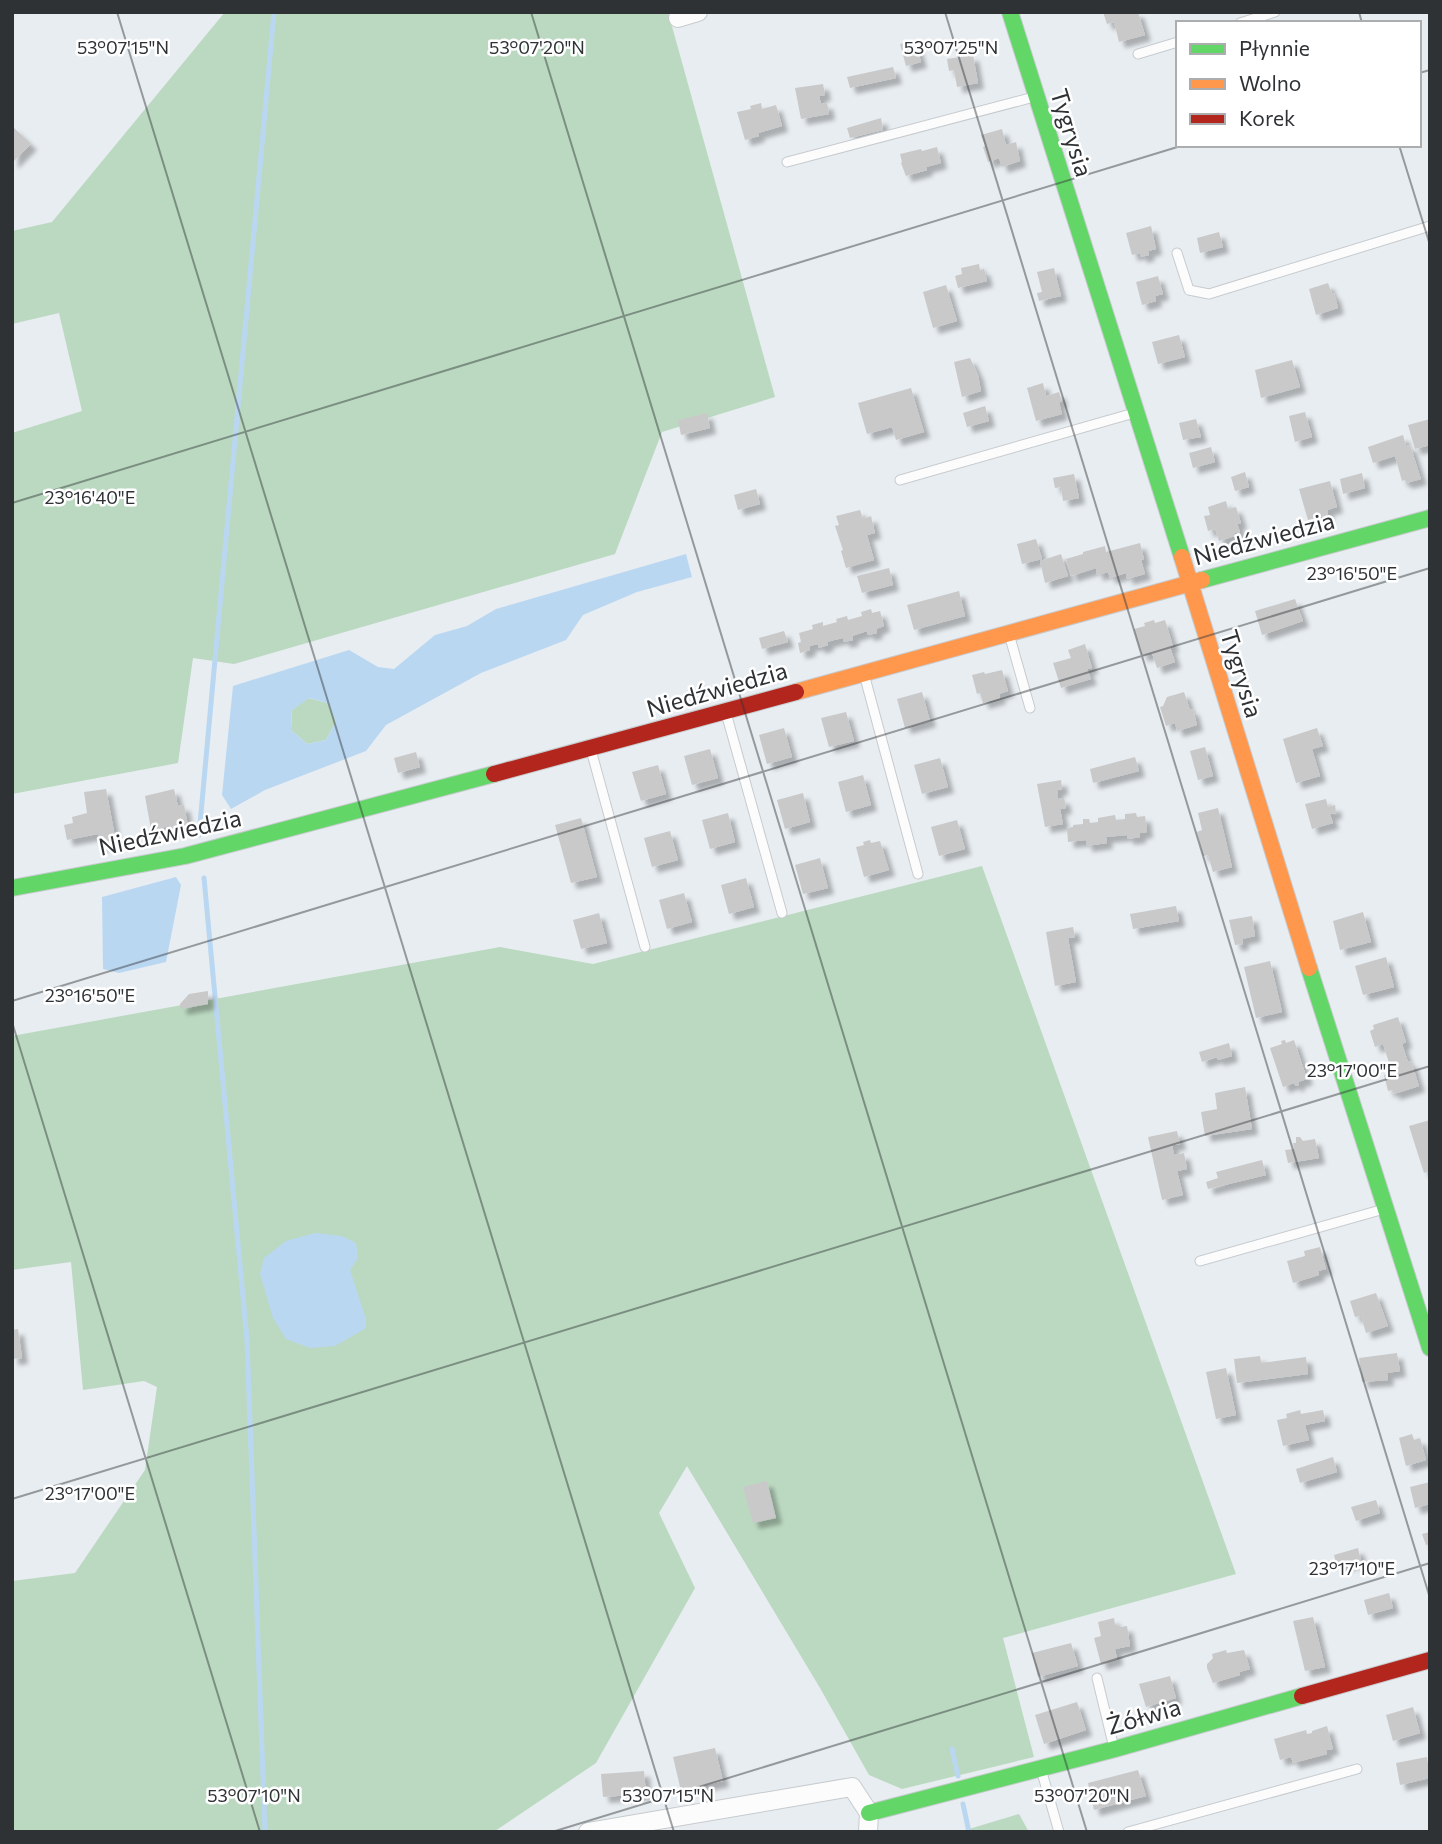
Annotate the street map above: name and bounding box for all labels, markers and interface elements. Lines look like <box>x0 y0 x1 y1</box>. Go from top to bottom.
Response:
legend <box>1176 21 1421 147</box>
text: Płynnie <box>1239 35 1310 60</box>
text: 53°07'15"N <box>77 36 169 58</box>
text: 53°07'20"N <box>489 36 585 58</box>
text: 53°07'25"N <box>904 36 998 58</box>
text: Wolno <box>1239 70 1301 95</box>
street label: Tygrysia <box>1045 85 1100 180</box>
text: Korek <box>1239 105 1295 130</box>
text: 23°16'40"E <box>45 486 135 508</box>
street label: Niedźwiedzia <box>1190 505 1338 570</box>
text: 23°16'50"E <box>1307 562 1397 584</box>
street label: Tygrysia <box>1215 626 1270 721</box>
street label: Niedźwiedzia <box>643 655 790 723</box>
street label: Niedźwiedzia <box>96 802 244 861</box>
text: 23°16'50"E <box>45 984 135 1006</box>
text: 23°17'00"E <box>1307 1059 1397 1081</box>
text: 23°17'00"E <box>45 1482 135 1504</box>
text: 23°17'10"E <box>1309 1557 1395 1579</box>
street label: Żółwia <box>1103 1691 1184 1740</box>
text: 53°07'10"N <box>207 1784 301 1806</box>
text: 53°07'15"N <box>622 1784 714 1806</box>
text: 53°07'20"N <box>1034 1784 1130 1806</box>

